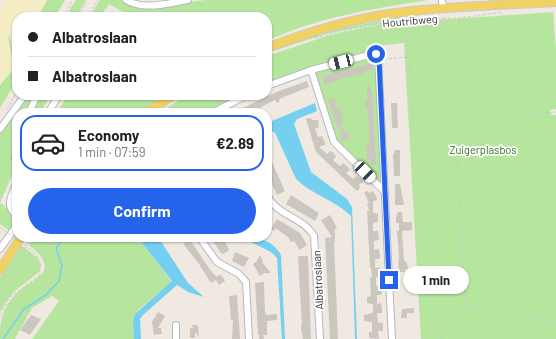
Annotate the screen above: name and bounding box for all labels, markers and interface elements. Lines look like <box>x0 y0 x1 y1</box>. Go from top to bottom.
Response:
street label: Houtribweg <box>382 12 438 29</box>
text: Albatroslaan <box>52 28 137 46</box>
route start <box>367 45 385 63</box>
car <box>328 53 354 71</box>
text: Albatroslaan <box>52 67 137 85</box>
icon: car <box>30 125 66 161</box>
text: Economy <box>78 126 139 144</box>
text: €2.89 <box>216 134 254 152</box>
park label: Zuigerplasbos <box>449 143 517 156</box>
text: 1 min · 07:59 <box>78 144 146 160</box>
car <box>352 159 378 185</box>
button: Confirm <box>28 188 256 234</box>
street label: Albatroslaan <box>309 250 326 310</box>
callout: 1 min <box>403 266 469 294</box>
route end <box>380 271 398 289</box>
text: 1 min <box>422 272 450 288</box>

